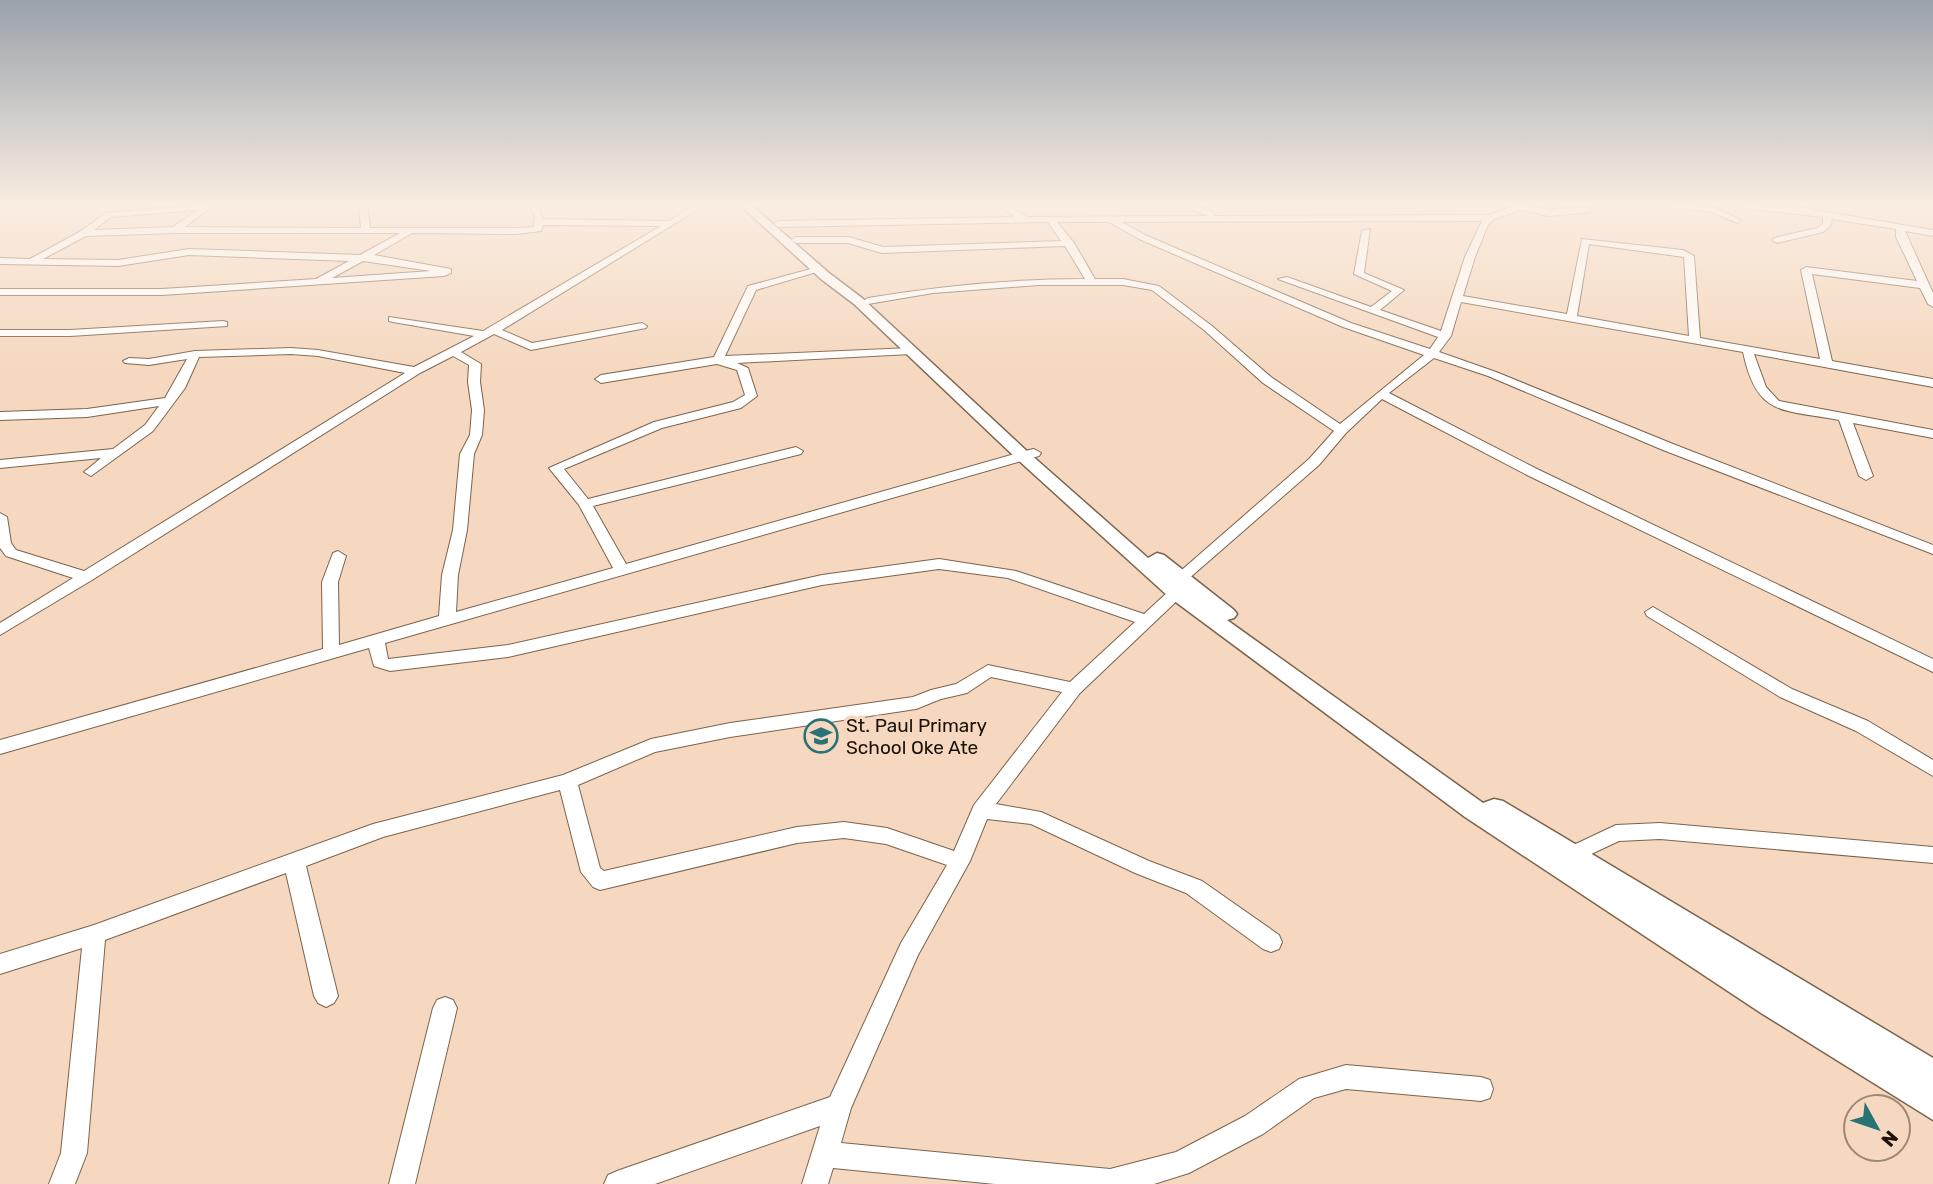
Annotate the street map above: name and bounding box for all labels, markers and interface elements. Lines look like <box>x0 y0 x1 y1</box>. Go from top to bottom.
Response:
place label: St. Paul Primary School Oke Ate <box>846 714 987 759</box>
school or university icon: St. Paul Primary School Oke Ate <box>802 717 840 755</box>
north arrow <box>1842 1093 1912 1163</box>
text: N <box>1876 1126 1903 1151</box>

